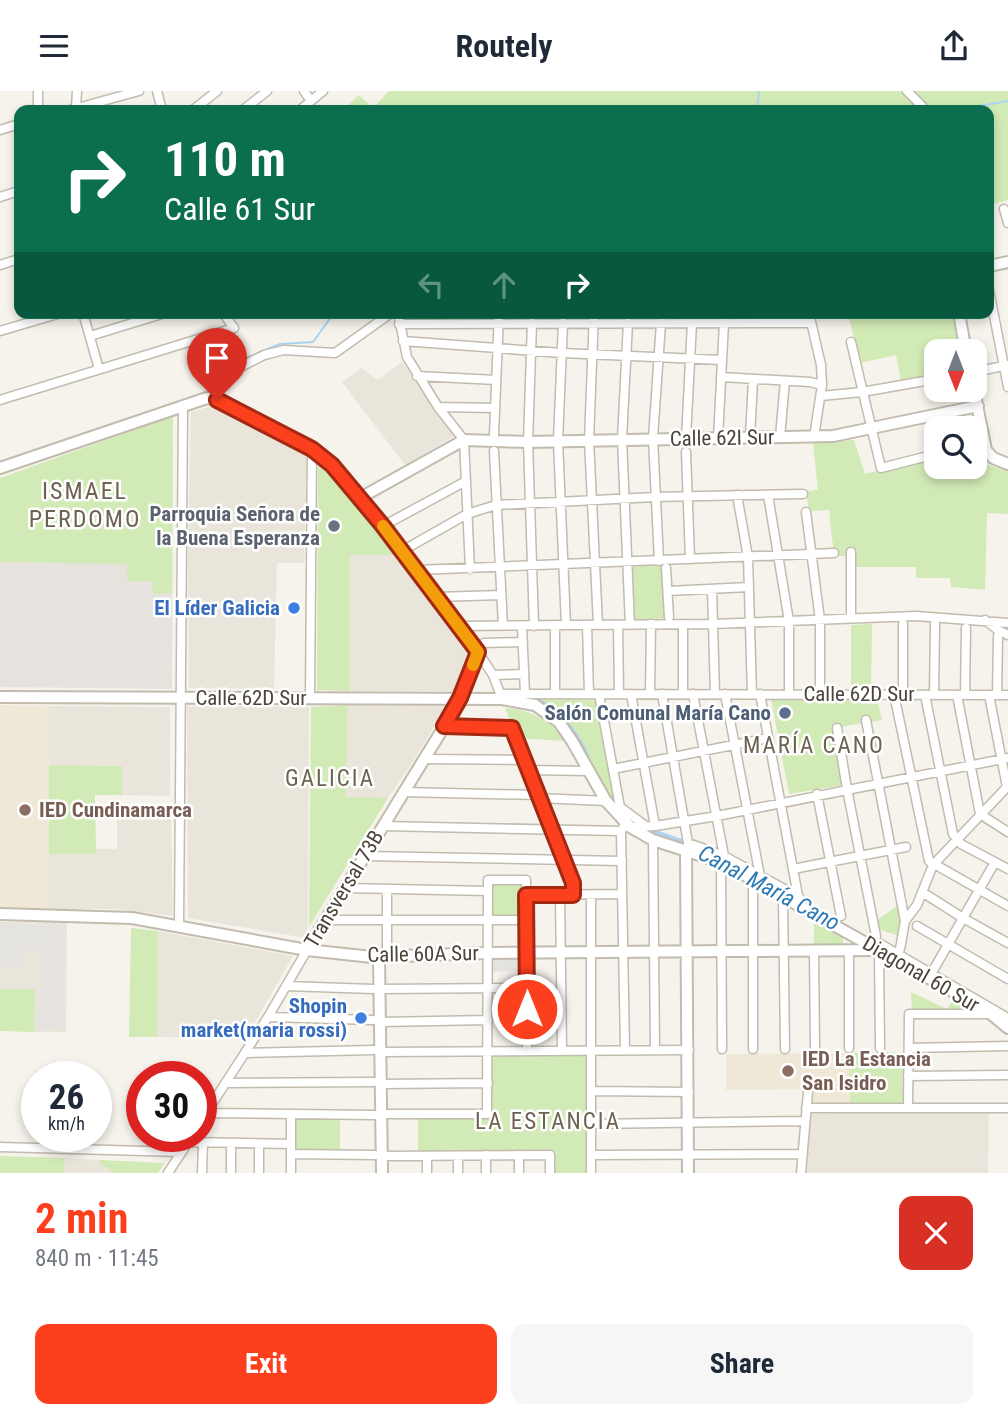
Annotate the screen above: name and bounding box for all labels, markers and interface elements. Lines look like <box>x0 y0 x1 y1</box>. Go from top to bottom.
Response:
icon: menu <box>35 27 73 65</box>
text: Routely <box>456 27 552 65</box>
icon: share <box>935 27 973 65</box>
text: 110 m <box>164 131 286 188</box>
icon: right <box>49 133 140 224</box>
text: Calle 61 Sur <box>164 190 315 228</box>
icon: left <box>412 266 450 304</box>
icon: ahead <box>485 266 523 304</box>
icon: right <box>558 266 596 304</box>
pin <box>187 328 247 400</box>
icon: arrive <box>198 339 236 377</box>
north arrow <box>924 339 987 403</box>
map controls <box>924 339 987 479</box>
button: search <box>924 416 987 479</box>
street label: Calle 62I Sur <box>670 425 774 451</box>
district label: ISMAEL PERDOMO <box>29 477 141 533</box>
place label: Parroquia Señora de la Buena Esperanza <box>150 502 320 550</box>
marker: Parroquia Señora de la Buena Esperanza <box>326 518 342 534</box>
place label: El Líder Galicia <box>154 596 280 620</box>
marker: El Líder Galicia <box>286 600 302 616</box>
street label: Calle 62D Sur <box>803 682 915 706</box>
street label: Calle 62D Sur <box>195 686 307 710</box>
place label: Salón Comunal María Cano <box>545 701 771 725</box>
marker: Salón Comunal María Cano <box>777 705 793 721</box>
district label: MARÍA CANO <box>743 731 885 759</box>
district label: GALICIA <box>285 765 375 792</box>
place label: IED Cundinamarca <box>39 798 192 822</box>
marker: IED Cundinamarca <box>17 802 33 818</box>
street label: Transversal 73B <box>300 826 388 952</box>
water label: Canal María Cano <box>694 839 844 937</box>
street label: Diagonal 60 Sur <box>858 931 984 1017</box>
street label: Calle 60A Sur <box>367 941 479 967</box>
position arrow <box>490 972 564 1046</box>
place label: Shopin market(maria rossi) <box>181 994 347 1042</box>
marker: Shopin market(maria rossi) <box>353 1010 369 1026</box>
place label: IED La Estancia San Isidro <box>802 1047 931 1095</box>
speed limit sign: 30 <box>126 1061 217 1152</box>
marker: IED La Estancia San Isidro <box>780 1063 796 1079</box>
text: 26 <box>49 1077 84 1118</box>
district label: LA ESTANCIA <box>475 1108 621 1135</box>
text: km/h <box>48 1113 85 1134</box>
text: 2 min <box>35 1194 128 1243</box>
button: close <box>899 1196 973 1270</box>
text: 840 m · 11:45 <box>35 1245 159 1272</box>
button: Exit <box>35 1324 497 1404</box>
button: Share <box>511 1324 973 1404</box>

